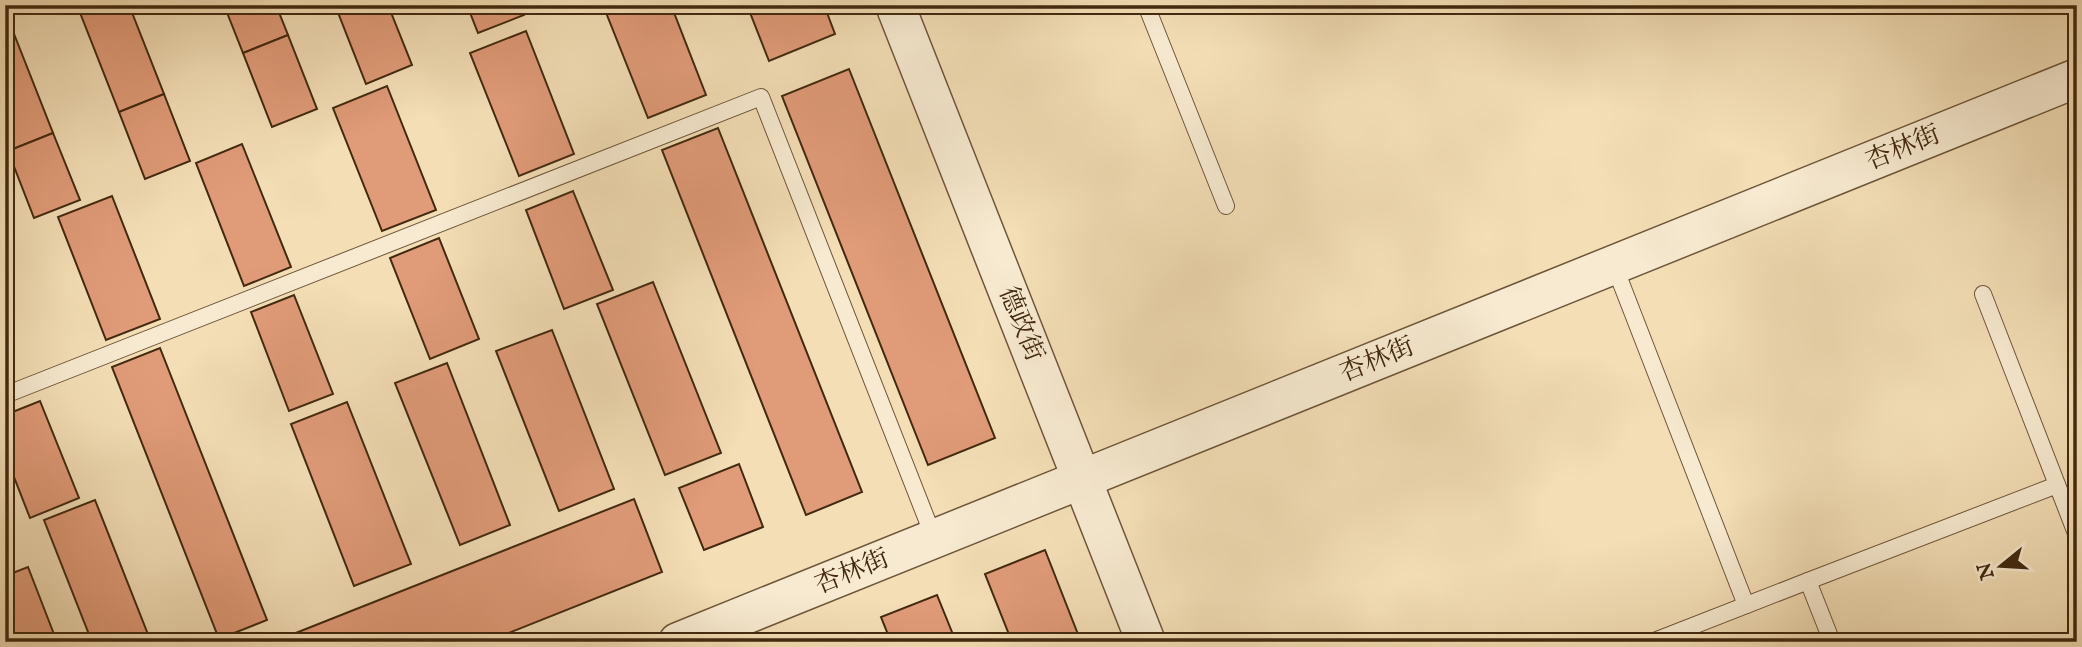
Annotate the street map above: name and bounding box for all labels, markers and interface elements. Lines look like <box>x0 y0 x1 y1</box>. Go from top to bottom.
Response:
street label: 杏林街 <box>1861 118 1945 178</box>
street label: 德政街 <box>991 282 1051 366</box>
street label: 杏林街 <box>1335 330 1419 390</box>
north arrow <box>1966 532 2036 602</box>
street label: 杏林街 <box>810 542 894 602</box>
text: N <box>1973 559 2001 583</box>

